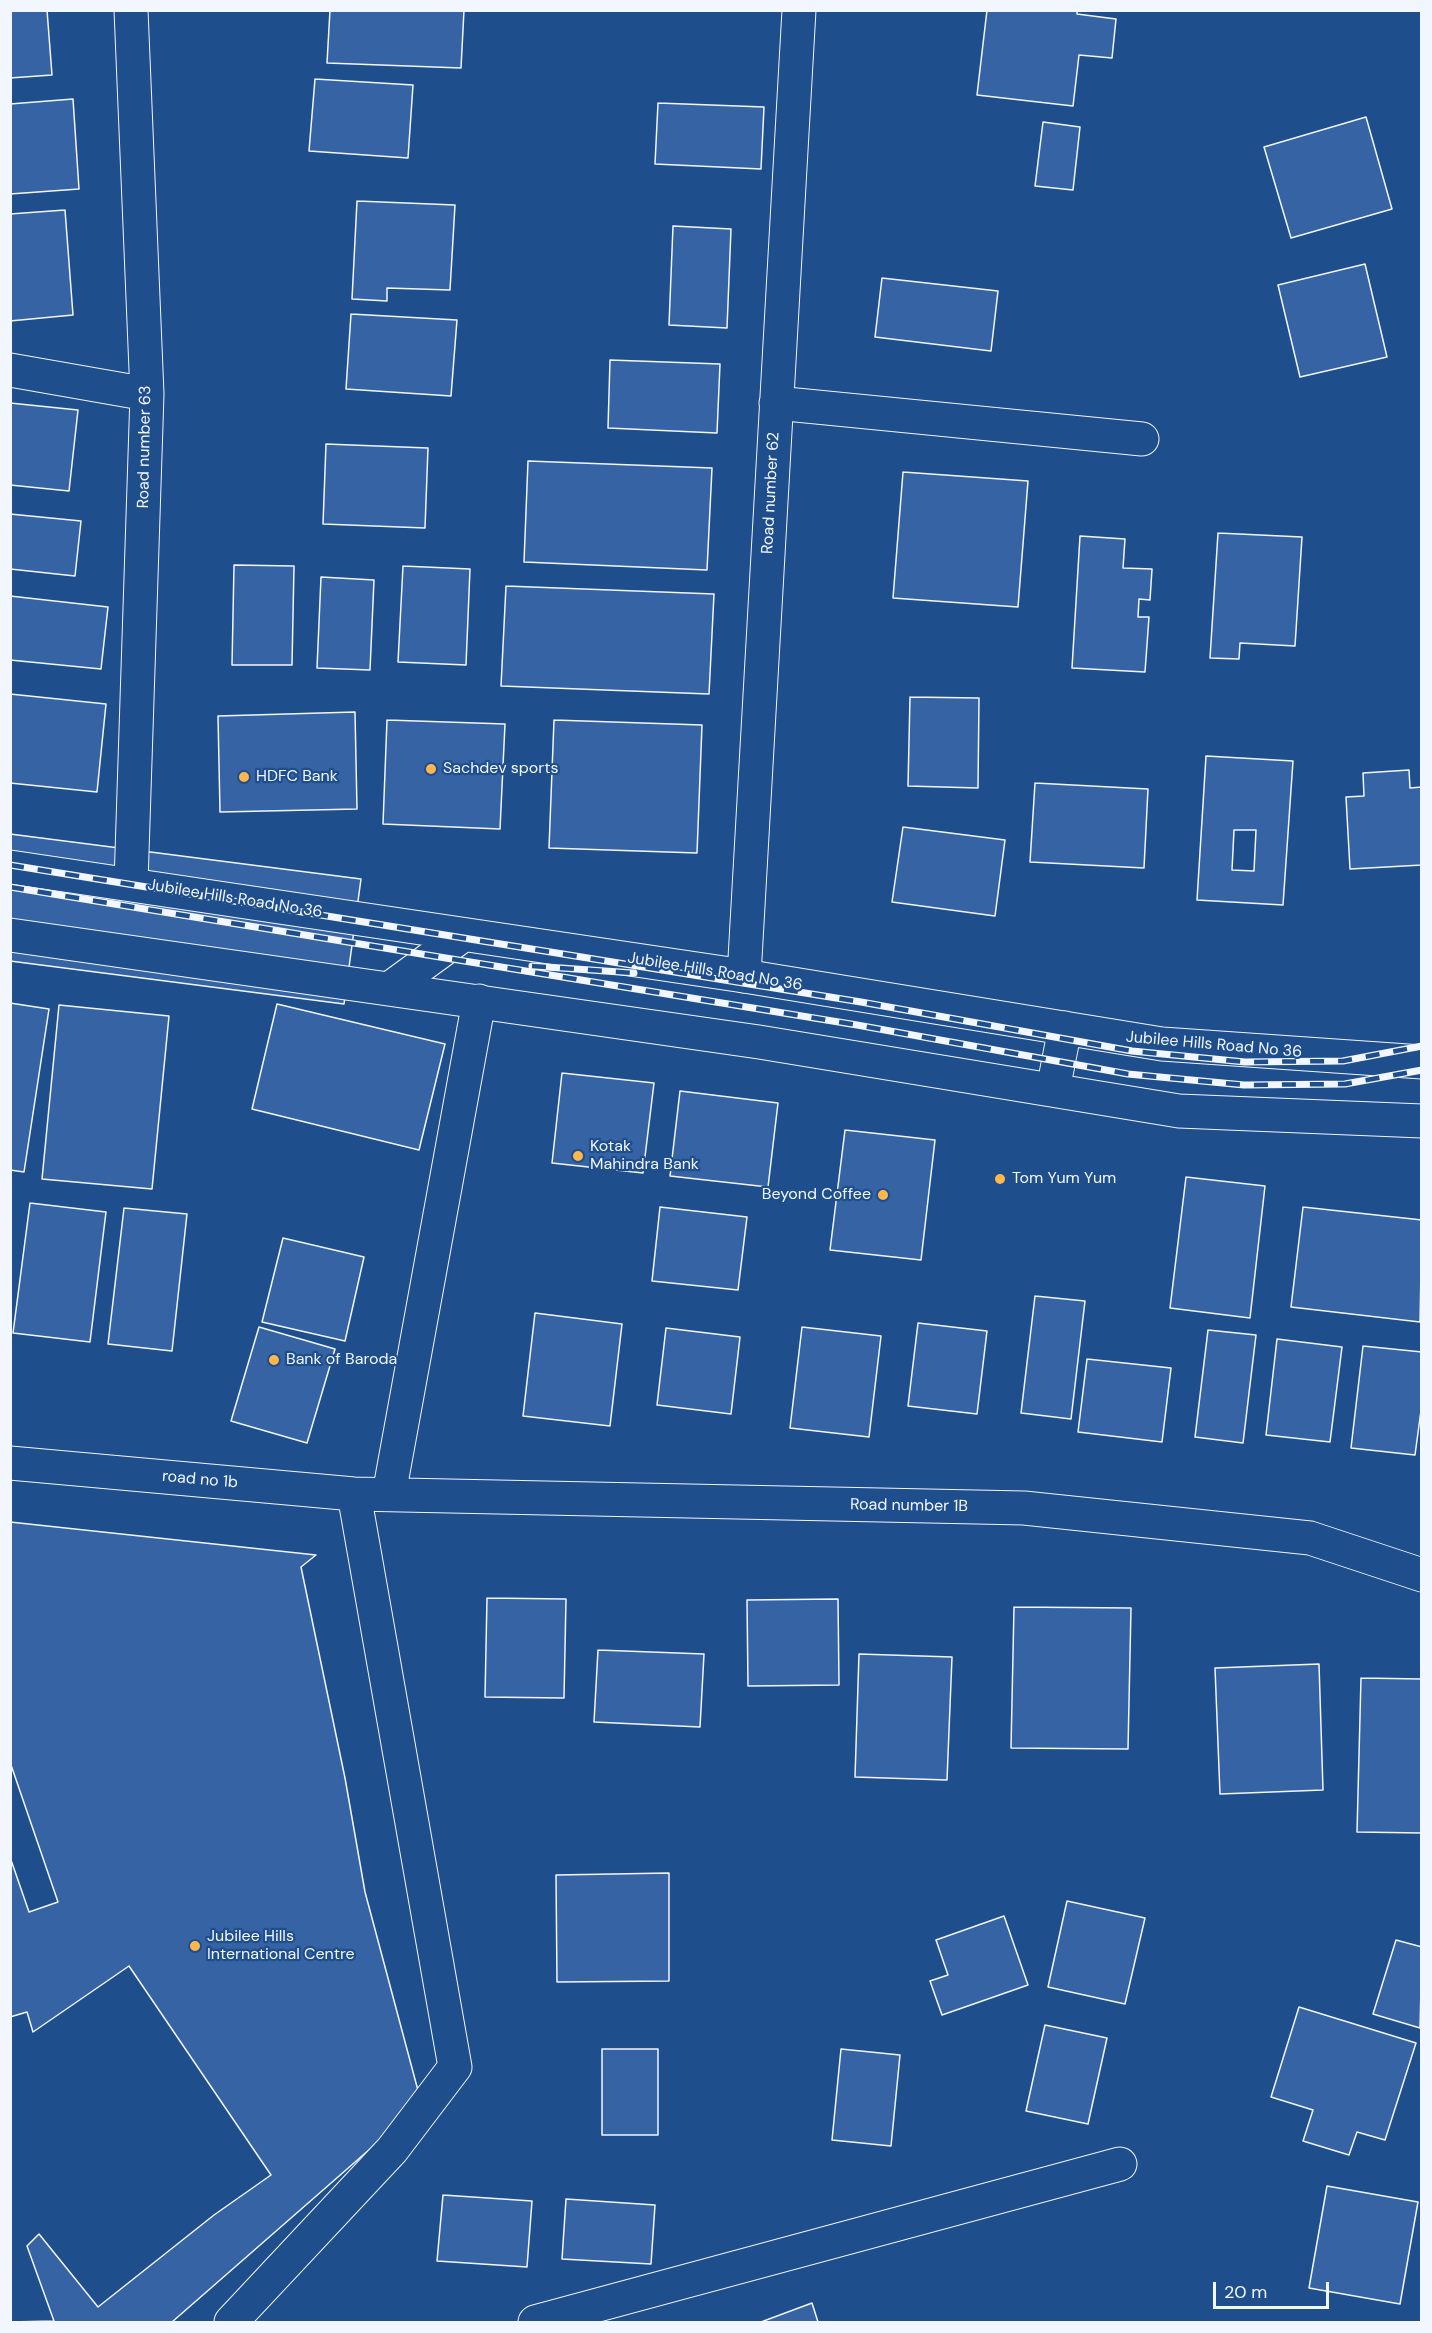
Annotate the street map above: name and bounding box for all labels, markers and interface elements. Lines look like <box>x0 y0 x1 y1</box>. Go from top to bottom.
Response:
street label: Road number 63 <box>134 385 156 509</box>
street label: Road number 62 <box>758 431 784 555</box>
place label: Sachdev sports <box>443 759 559 779</box>
marker: Sachdev sports <box>424 762 438 776</box>
place label: HDFC Bank <box>256 767 338 787</box>
marker: HDFC Bank <box>237 770 251 784</box>
street label: Jubilee Hills Road No 36 <box>146 876 324 922</box>
street label: Jubilee Hills Road No 36 <box>626 949 804 995</box>
street label: Jubilee Hills Road No 36 <box>1125 1028 1303 1062</box>
place label: Kotak Mahindra Bank <box>590 1137 699 1175</box>
marker: Kotak Mahindra Bank <box>571 1149 585 1163</box>
place label: Tom Yum Yum <box>1012 1169 1116 1189</box>
marker: Tom Yum Yum <box>993 1172 1007 1186</box>
place label: Beyond Coffee <box>762 1185 871 1205</box>
marker: Beyond Coffee <box>876 1188 890 1202</box>
place label: Bank of Baroda <box>286 1350 397 1370</box>
marker: Bank of Baroda <box>267 1353 281 1367</box>
street label: road no 1b <box>161 1467 239 1493</box>
street label: Road number 1B <box>850 1495 968 1517</box>
place label: Jubilee Hills International Centre <box>207 1927 355 1965</box>
marker: Jubilee Hills International Centre <box>188 1939 202 1953</box>
scale bar <box>1216 2270 1332 2308</box>
text: 20 m <box>1224 2280 1267 2304</box>

